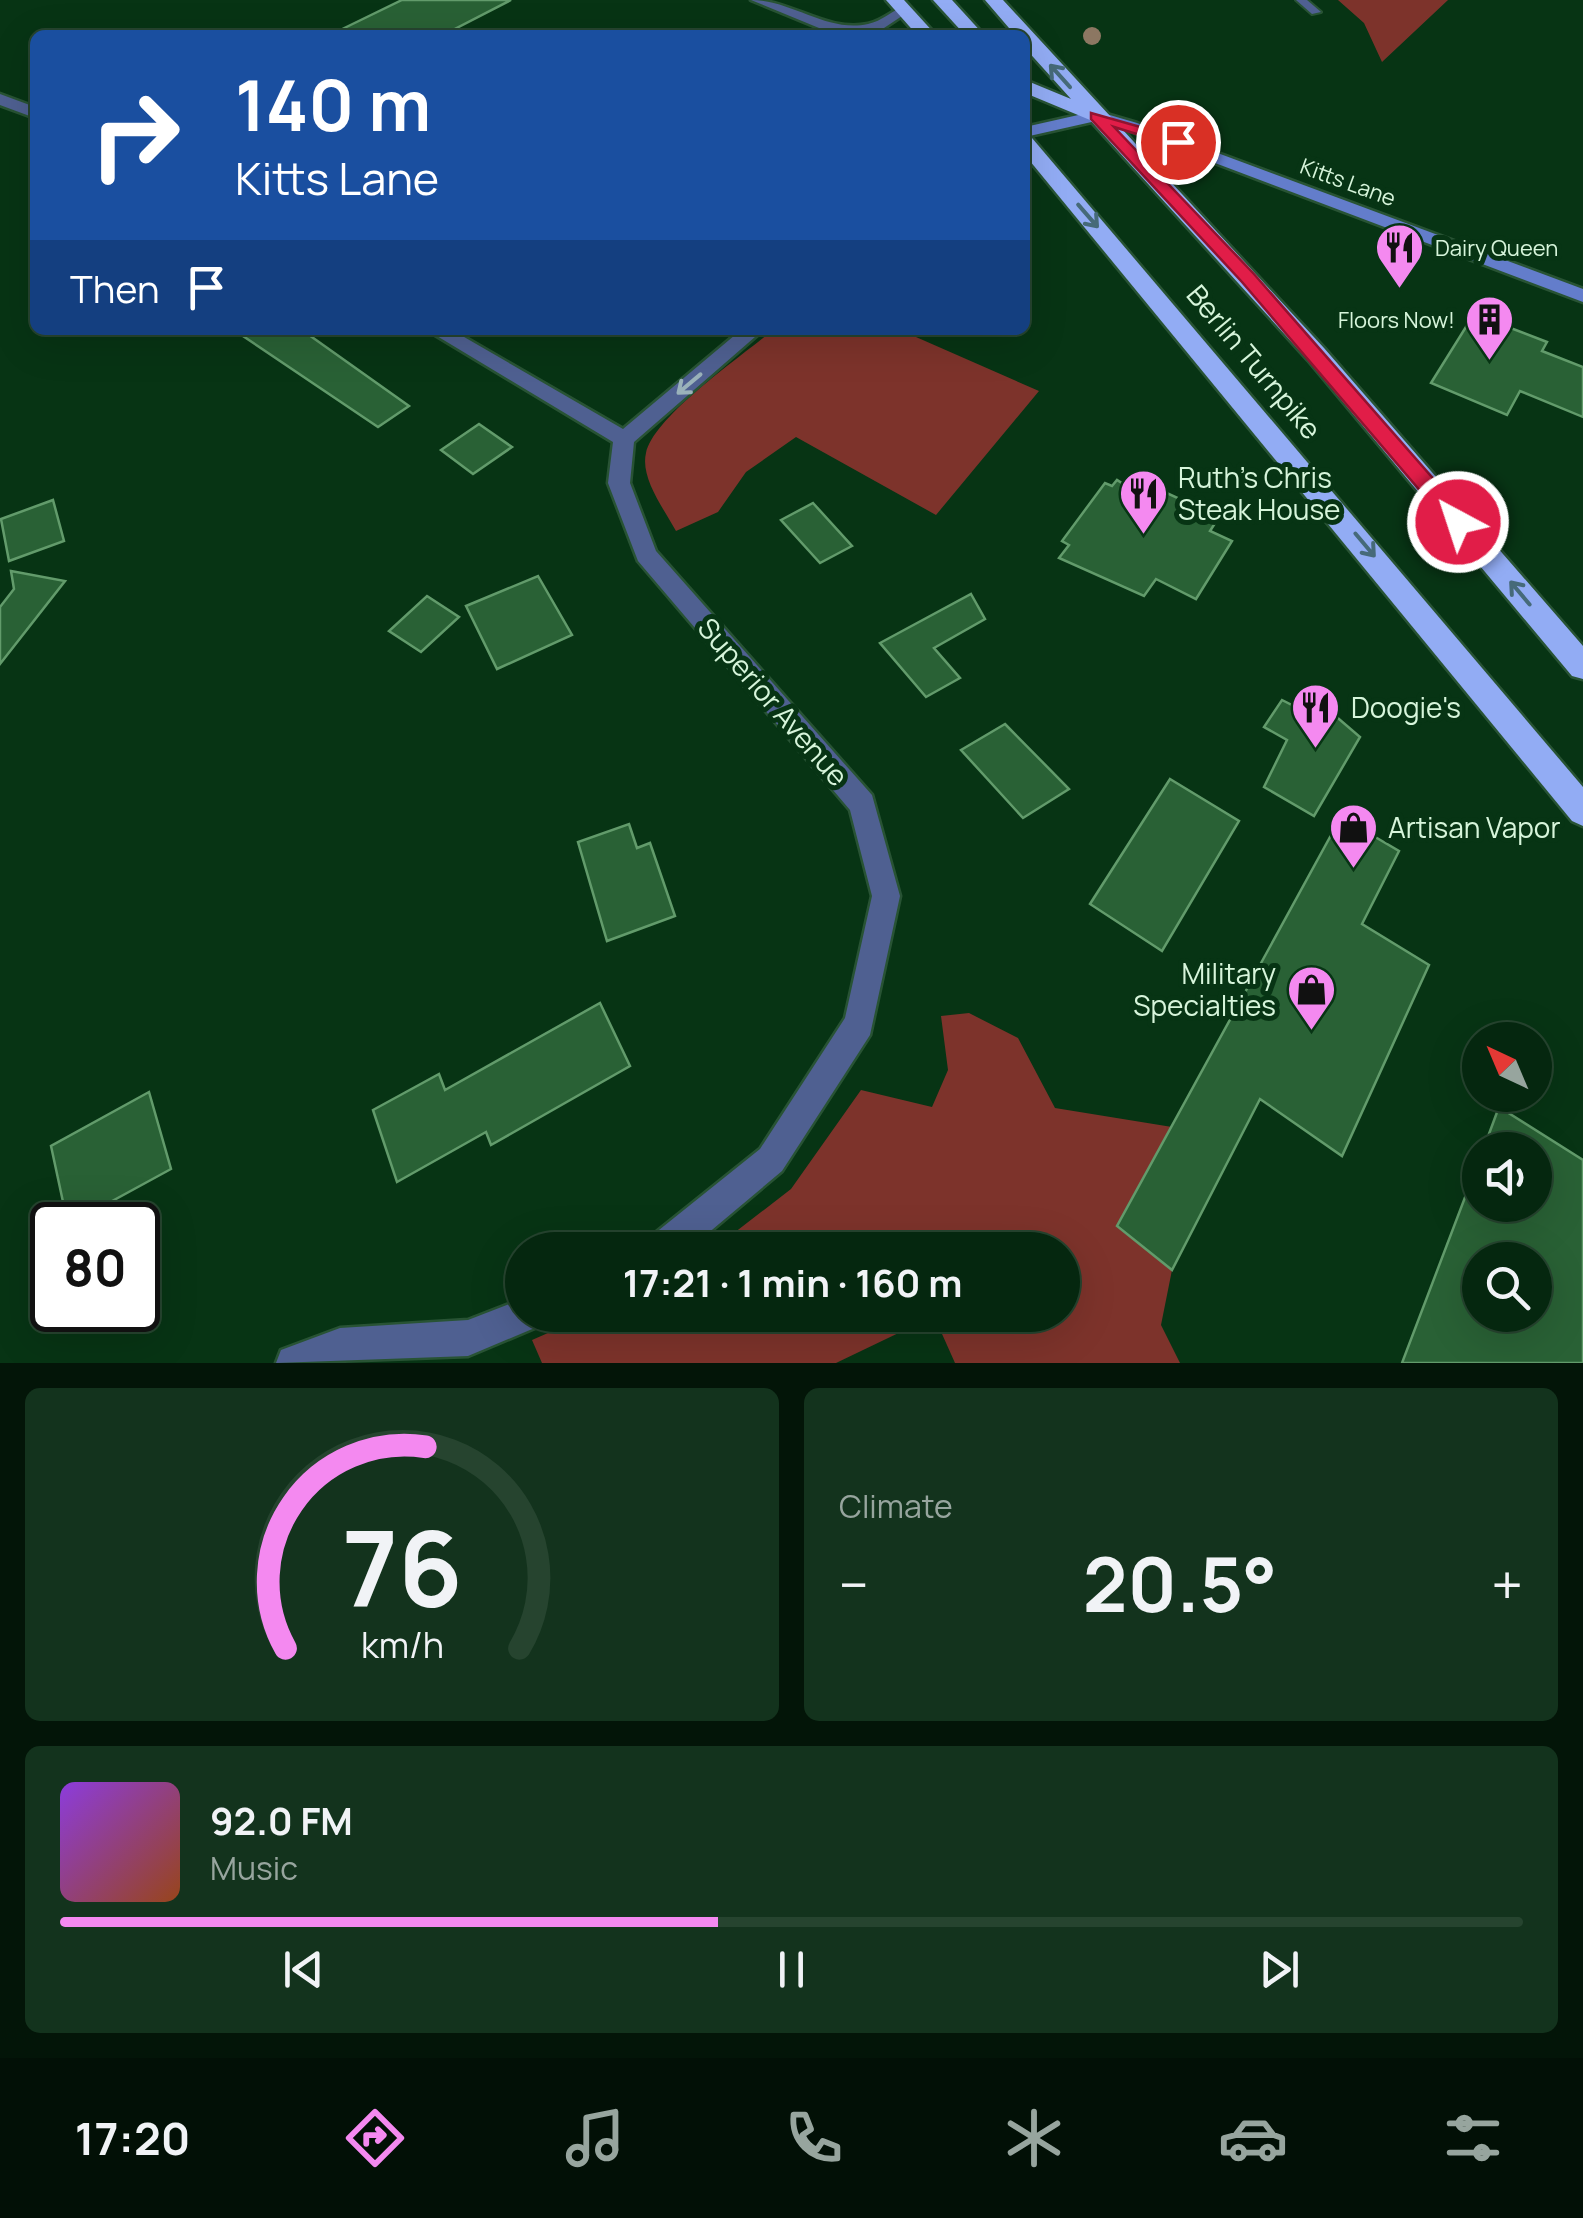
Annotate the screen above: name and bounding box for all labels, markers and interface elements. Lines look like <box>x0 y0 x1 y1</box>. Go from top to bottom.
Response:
text: 140 m <box>235 56 431 152</box>
one-way arrow <box>1049 64 1072 89</box>
icon: right <box>70 70 200 200</box>
pin <box>1136 100 1221 185</box>
icon: arrive <box>1151 115 1206 170</box>
text: Kitts Lane <box>235 147 439 209</box>
street label: Kitts Lane <box>1296 151 1400 213</box>
one-way arrow <box>1077 203 1100 228</box>
restaurant icon: Dairy Queen <box>1374 222 1426 290</box>
place label: Dairy Queen <box>1435 233 1558 263</box>
icon: arrive <box>179 260 234 315</box>
text: Then <box>70 262 159 314</box>
street label: Berlin Turnpike <box>1179 276 1331 447</box>
building icon: Floors Now! <box>1464 294 1516 362</box>
place label: Floors Now! <box>1338 305 1455 335</box>
one-way arrow <box>676 373 702 395</box>
place label: Ruth's Chris Steak House <box>1178 458 1340 528</box>
restaurant icon: Ruth's Chris Steak House <box>1117 468 1169 536</box>
position arrow <box>1406 470 1510 574</box>
one-way arrow <box>1354 532 1376 558</box>
one-way arrow <box>1508 581 1531 606</box>
street label: Superior Avenue <box>690 609 858 794</box>
restaurant icon: Doogie's <box>1290 682 1342 750</box>
place label: Doogie's <box>1351 688 1461 726</box>
shop icon: Artisan Vapor <box>1327 802 1379 870</box>
place label: Artisan Vapor <box>1388 808 1561 846</box>
place label: Military Specialties <box>1133 954 1276 1024</box>
shop icon: Military Specialties <box>1285 964 1337 1032</box>
north arrow <box>1462 1022 1552 1112</box>
map controls <box>1462 1022 1552 1332</box>
button: sound <box>1462 1132 1552 1222</box>
speed limit sign: 80 <box>30 1202 160 1332</box>
button: search <box>1462 1242 1552 1332</box>
text: 17:21 · 1 min · 160 m <box>623 1256 962 1308</box>
text: Climate <box>839 1484 953 1528</box>
text: 76 <box>342 1495 462 1637</box>
text: 20.5° <box>1083 1532 1277 1635</box>
text: − <box>839 1546 869 1622</box>
text: + <box>1491 1546 1523 1622</box>
text: km/h <box>360 1620 444 1669</box>
text: 92.0 FM <box>210 1794 353 1846</box>
text: Music <box>210 1846 298 1890</box>
icon: previous <box>276 1942 331 1997</box>
icon: pause <box>764 1942 819 1997</box>
icon: next <box>1252 1942 1307 1997</box>
icon: directions <box>340 2103 410 2173</box>
icon: music <box>560 2103 630 2173</box>
icon: phone <box>779 2103 849 2173</box>
icon: climate <box>999 2103 1069 2173</box>
icon: car <box>1218 2103 1288 2173</box>
icon: filters <box>1438 2103 1508 2173</box>
text: 17:20 <box>75 2107 190 2169</box>

